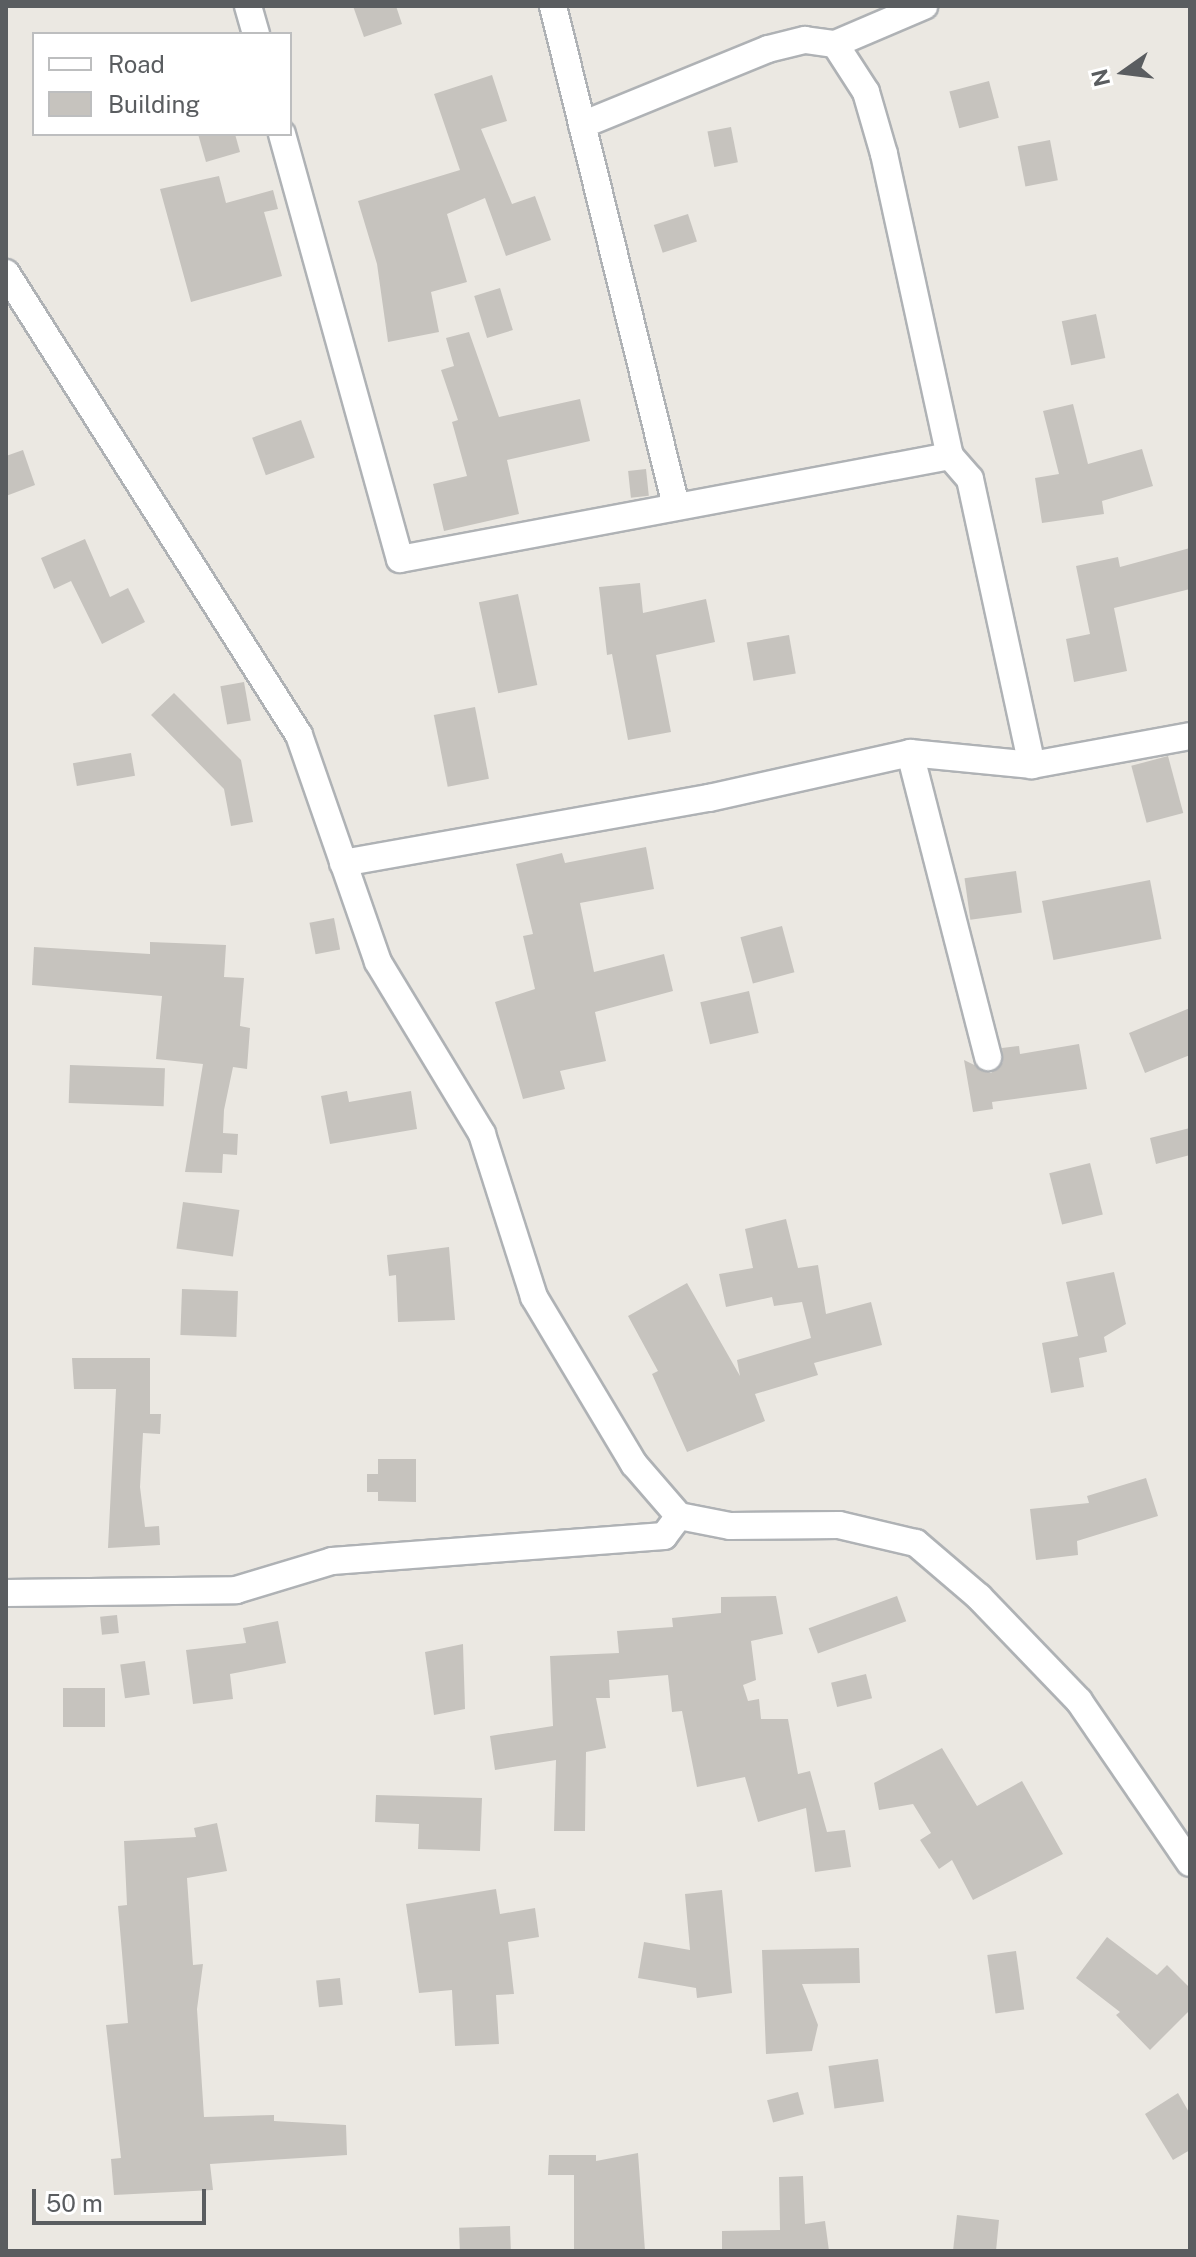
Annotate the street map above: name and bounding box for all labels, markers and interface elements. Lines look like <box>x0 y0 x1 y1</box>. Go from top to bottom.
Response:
legend <box>32 32 292 136</box>
north arrow <box>1084 32 1164 112</box>
text: Road <box>108 50 165 78</box>
text: N <box>1086 66 1115 89</box>
text: Building <box>108 90 200 118</box>
scale bar <box>36 2173 210 2223</box>
text: 50 m <box>46 2189 103 2217</box>

